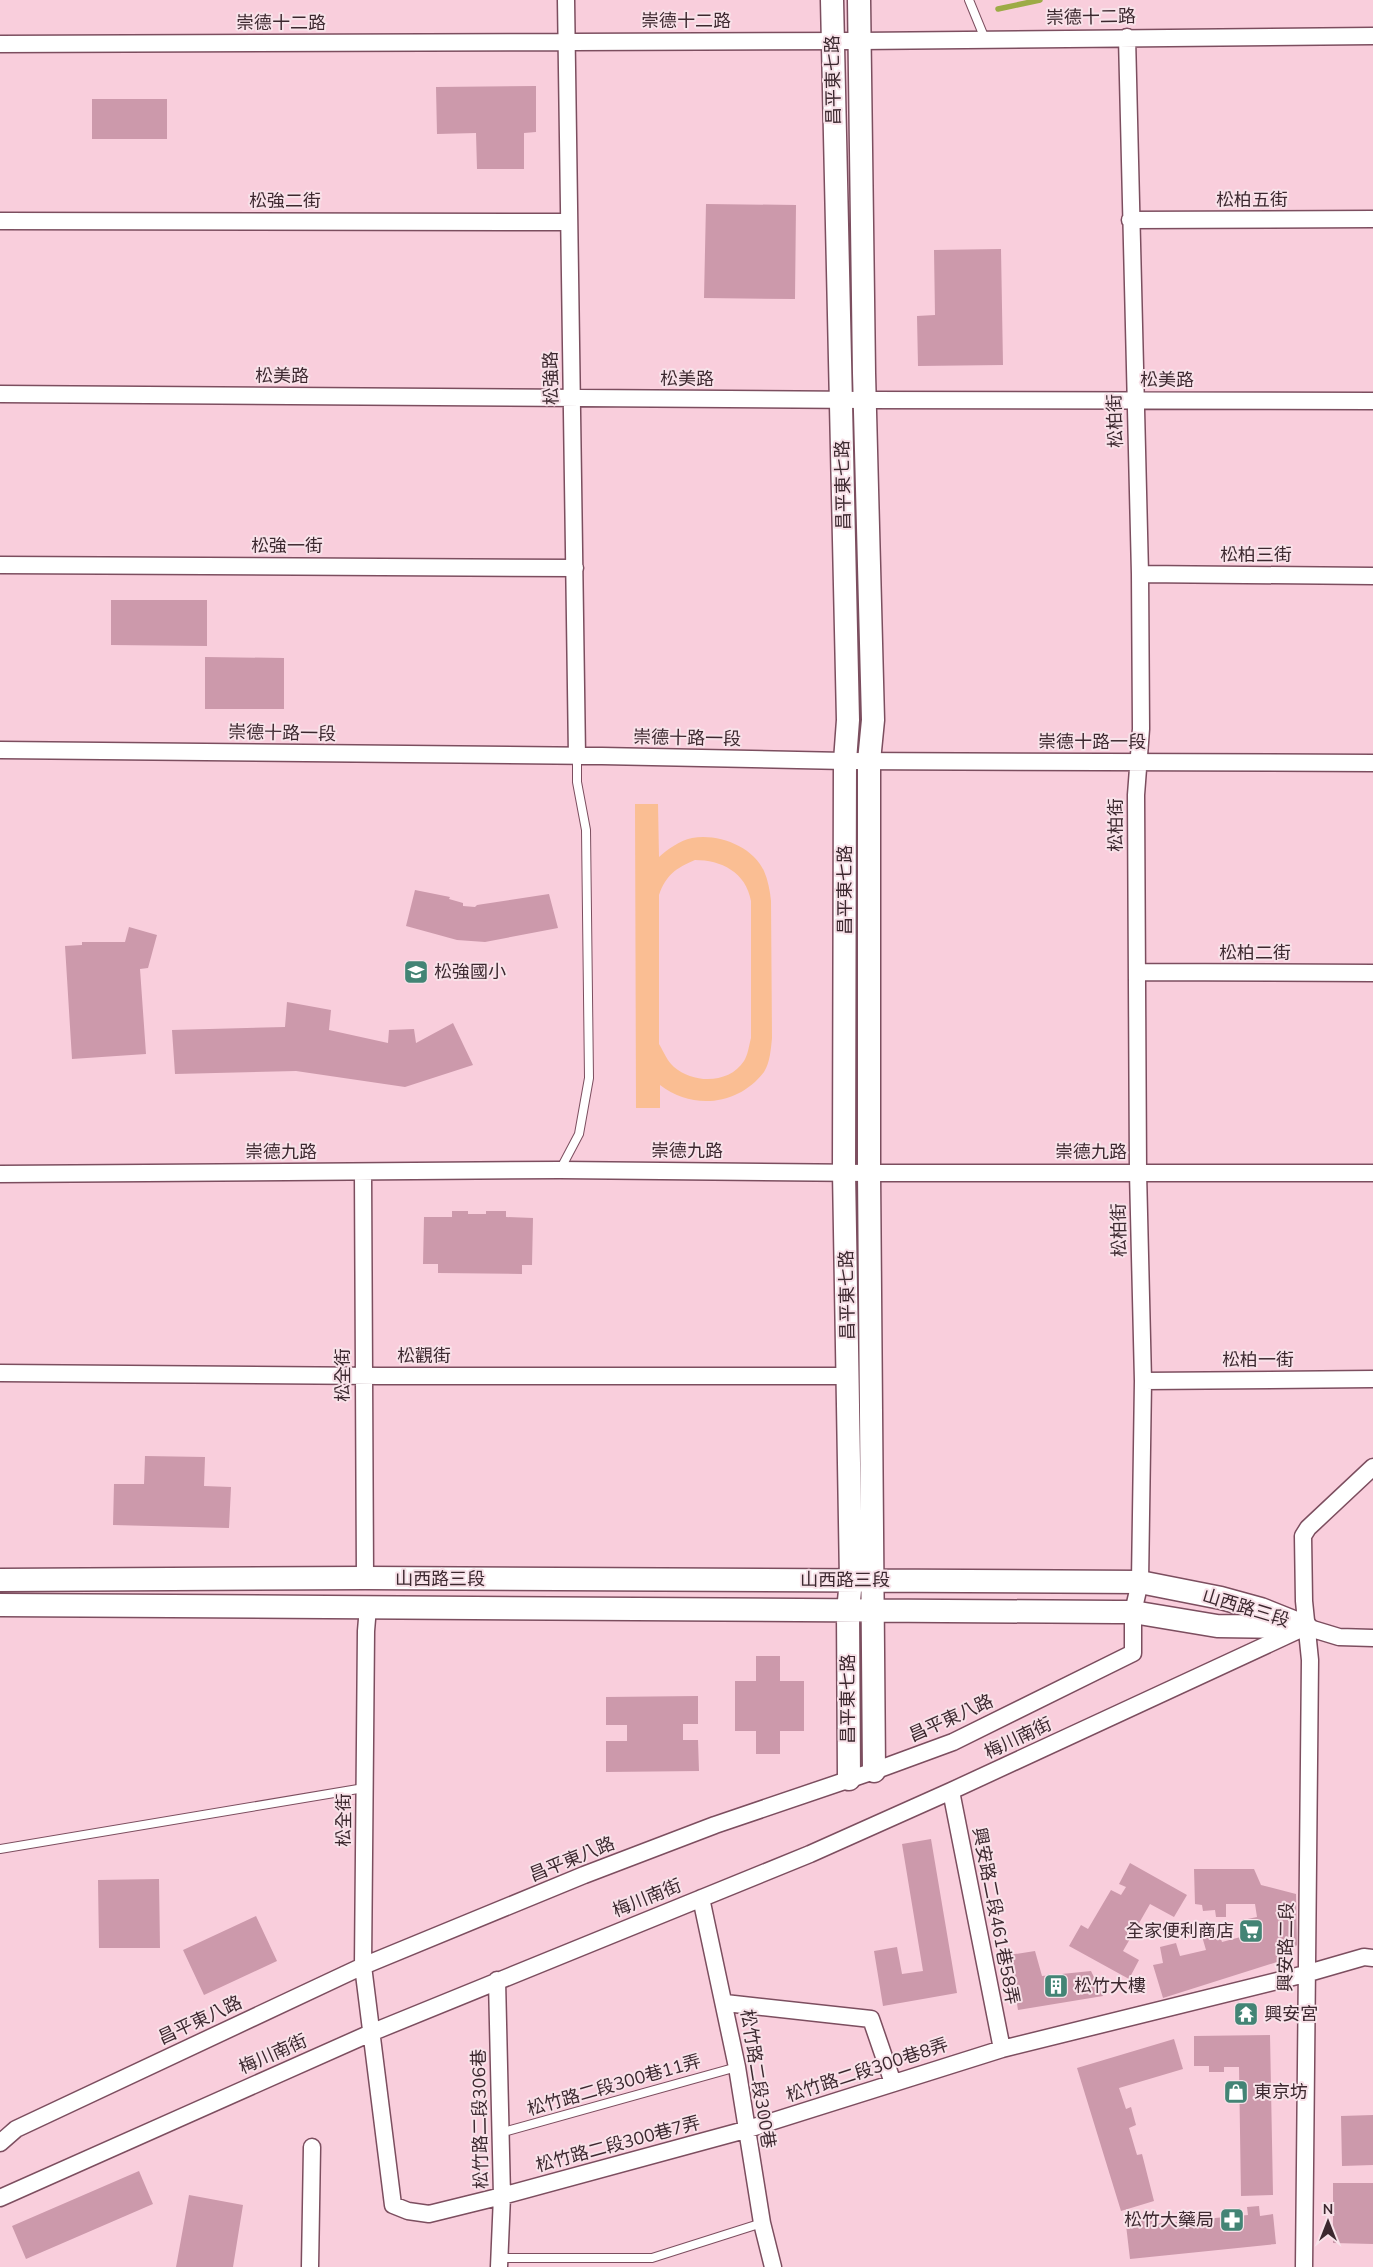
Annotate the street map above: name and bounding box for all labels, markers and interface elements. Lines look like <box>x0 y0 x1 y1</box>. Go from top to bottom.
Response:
street label: 崇德十二路 <box>1046 4 1136 30</box>
street label: 崇德十二路 <box>641 9 731 33</box>
street label: 崇德十二路 <box>236 11 326 35</box>
street label: 昌平東七路 <box>820 35 846 125</box>
street label: 松柏五街 <box>1216 188 1288 212</box>
street label: 松強二街 <box>249 189 321 213</box>
street label: 松強路 <box>539 351 563 405</box>
street label: 松美路 <box>255 364 309 388</box>
street label: 松美路 <box>660 367 714 391</box>
street label: 松美路 <box>1140 368 1194 392</box>
street label: 松柏街 <box>1102 394 1128 448</box>
street label: 昌平東七路 <box>830 440 856 530</box>
street label: 松強一街 <box>251 534 323 558</box>
street label: 松柏三街 <box>1220 543 1292 567</box>
street label: 崇德十路一段 <box>228 720 336 746</box>
street label: 崇德十路一段 <box>633 725 741 751</box>
street label: 崇德十路一段 <box>1038 730 1146 754</box>
street label: 松柏街 <box>1104 798 1128 852</box>
street label: 昌平東七路 <box>833 845 857 935</box>
street label: 松柏二街 <box>1219 941 1291 965</box>
school or university icon: 松強國小 <box>403 959 429 985</box>
place label: 松強國小 <box>434 960 506 984</box>
street label: 崇德九路 <box>651 1139 723 1163</box>
street label: 崇德九路 <box>245 1140 317 1164</box>
street label: 崇德九路 <box>1055 1140 1127 1164</box>
street label: 松柏街 <box>1107 1203 1131 1257</box>
street label: 昌平東七路 <box>834 1250 860 1340</box>
street label: 松觀街 <box>397 1344 451 1368</box>
street label: 松全街 <box>331 1348 355 1402</box>
street label: 松柏一街 <box>1222 1348 1294 1372</box>
street label: 山西路三段 <box>395 1567 485 1591</box>
street label: 山西路三段 <box>800 1568 890 1592</box>
street label: 山西路三段 <box>1199 1583 1293 1633</box>
street label: 昌平東七路 <box>836 1654 860 1744</box>
street label: 昌平東八路 <box>905 1689 997 1747</box>
street label: 梅川南街 <box>980 1712 1056 1764</box>
street label: 松全街 <box>332 1793 356 1847</box>
street label: 興安路二段461巷58弄 <box>967 1825 1025 2007</box>
street label: 昌平東八路 <box>526 1831 618 1887</box>
street label: 梅川南街 <box>609 1873 685 1923</box>
street label: 興安路二段 <box>1273 1902 1299 1992</box>
supermarket icon: 全家便利商店 <box>1238 1918 1264 1944</box>
place label: 全家便利商店 <box>1126 1919 1234 1943</box>
building icon: 松竹大樓 <box>1043 1973 1069 1999</box>
place label: 松竹大樓 <box>1074 1974 1146 1998</box>
street label: 昌平東八路 <box>154 1990 246 2050</box>
temple icon: 興安宮 <box>1233 2001 1259 2027</box>
place label: 興安宮 <box>1264 2002 1318 2026</box>
street label: 松竹路二段300巷 <box>735 2008 781 2150</box>
street label: 梅川南街 <box>235 2028 311 2080</box>
street label: 松竹路二段300巷8弄 <box>783 2032 951 2108</box>
street label: 松竹路二段306巷 <box>467 2049 493 2189</box>
street label: 松竹路二段300巷11弄 <box>524 2049 704 2121</box>
shop icon: 東京坊 <box>1223 2079 1249 2105</box>
place label: 東京坊 <box>1254 2080 1308 2104</box>
street label: 松竹路二段300巷7弄 <box>533 2111 703 2177</box>
north arrow <box>1303 2197 1353 2247</box>
text: N <box>1323 2200 1333 2219</box>
pharmacy icon: 松竹大藥局 <box>1219 2207 1245 2233</box>
place label: 松竹大藥局 <box>1124 2208 1214 2232</box>

